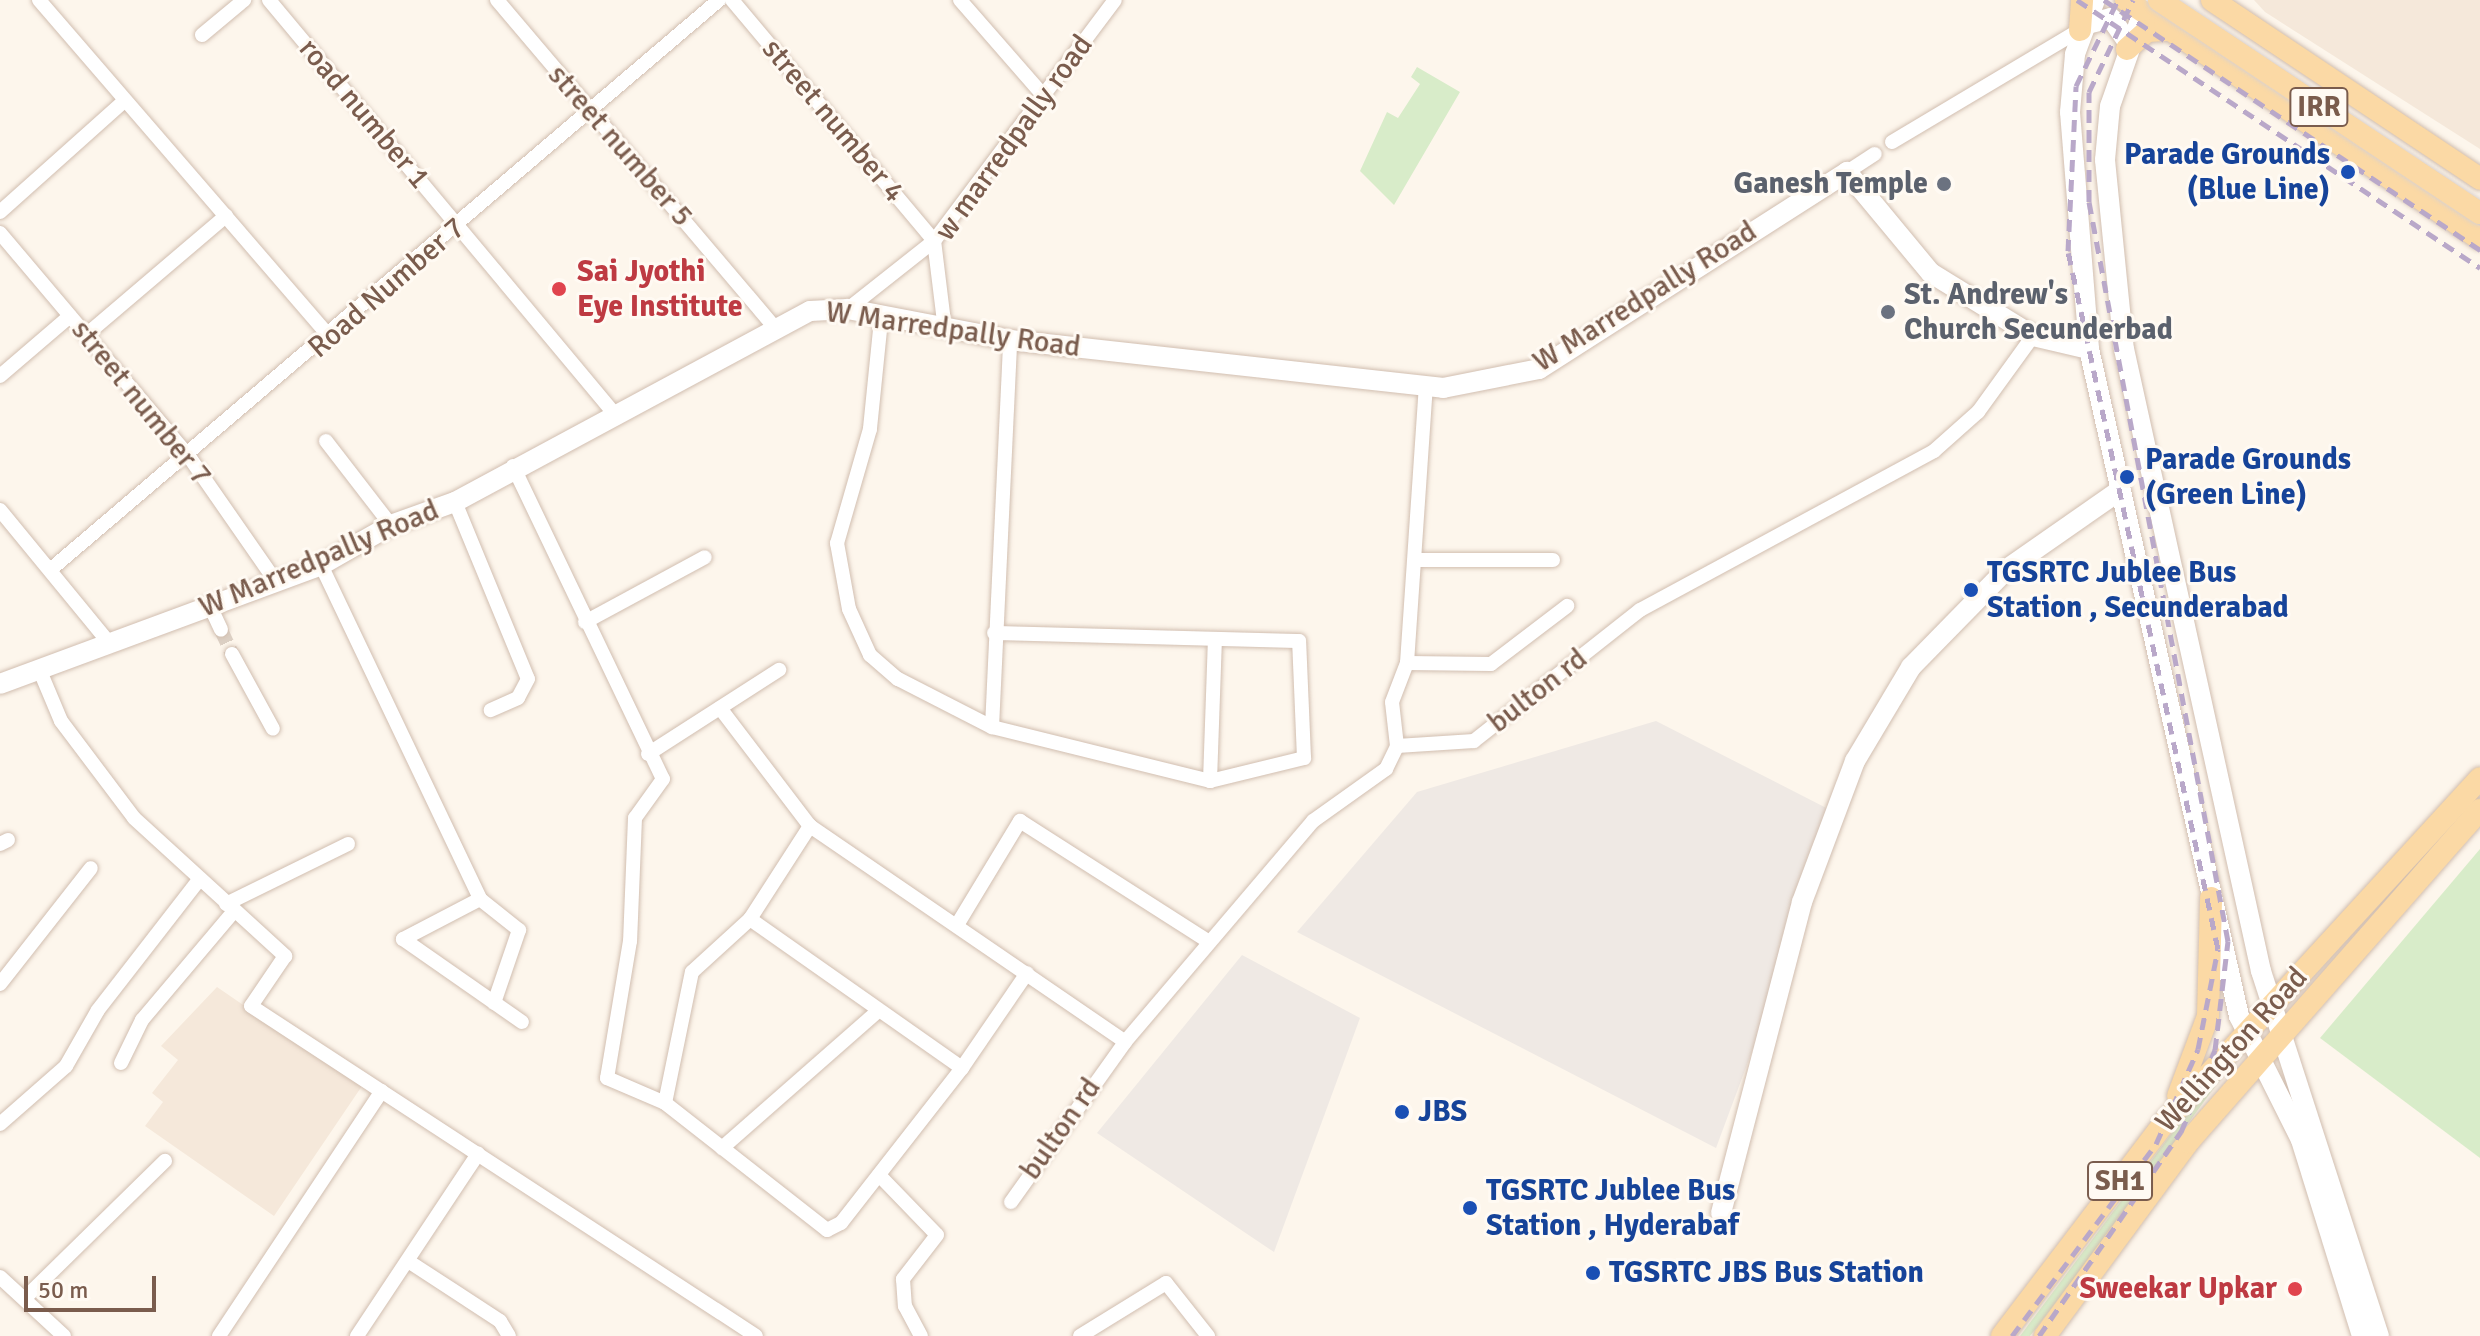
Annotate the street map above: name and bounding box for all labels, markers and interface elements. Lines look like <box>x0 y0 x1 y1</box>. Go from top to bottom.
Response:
street label: w marredpally road <box>927 28 1101 248</box>
street label: road number 1 <box>291 32 437 196</box>
street label: street number 4 <box>754 32 912 210</box>
street label: street number 5 <box>540 58 700 234</box>
road number: IRR <box>2289 83 2349 131</box>
place label: Parade Grounds (Blue Line) <box>2124 137 2330 208</box>
marker: Parade Grounds (Blue Line) <box>2337 161 2359 183</box>
place label: Ganesh Temple <box>1734 166 1928 202</box>
marker: Ganesh Temple <box>1935 175 1953 193</box>
street label: Road Number 7 <box>301 210 473 366</box>
street label: W Marredpally Road <box>1527 214 1763 380</box>
place label: Sai Jyothi Eye Institute <box>577 254 743 324</box>
place label: St. Andrew's Church Secunderbad <box>1904 277 2173 348</box>
marker: Sai Jyothi Eye Institute <box>548 278 570 300</box>
street label: W Marredpally Road <box>823 294 1083 366</box>
marker: St. Andrew's Church Secunderbad <box>1879 303 1897 321</box>
street label: street number 7 <box>63 313 219 493</box>
place label: Parade Grounds (Green Line) <box>2145 442 2351 512</box>
marker: Parade Grounds (Green Line) <box>2116 466 2138 488</box>
street label: W Marredpally Road <box>194 492 444 626</box>
place label: TGSRTC Jublee Bus Station , Secunderabad <box>1987 555 2289 626</box>
marker: TGSRTC Jublee Bus Station , Secunderabad <box>1962 581 1980 599</box>
street label: bulton rd <box>1481 641 1595 741</box>
street label: Wellington Road <box>2148 960 2316 1140</box>
street label: bulton rd <box>1013 1071 1109 1187</box>
place label: JBS <box>1418 1094 1467 1130</box>
marker: JBS <box>1393 1103 1411 1121</box>
road number: SH1 <box>2086 1157 2154 1205</box>
place label: TGSRTC Jublee Bus Station , Hyderabaf <box>1486 1173 1739 1244</box>
marker: TGSRTC Jublee Bus Station , Hyderabaf <box>1461 1199 1479 1217</box>
place label: TGSRTC JBS Bus Station <box>1609 1255 1924 1291</box>
scale bar <box>28 1260 160 1310</box>
marker: TGSRTC JBS Bus Station <box>1584 1264 1602 1282</box>
place label: Sweekar Upkar <box>2080 1271 2277 1307</box>
text: 50 m <box>38 1275 88 1305</box>
marker: Sweekar Upkar <box>2284 1278 2306 1300</box>

